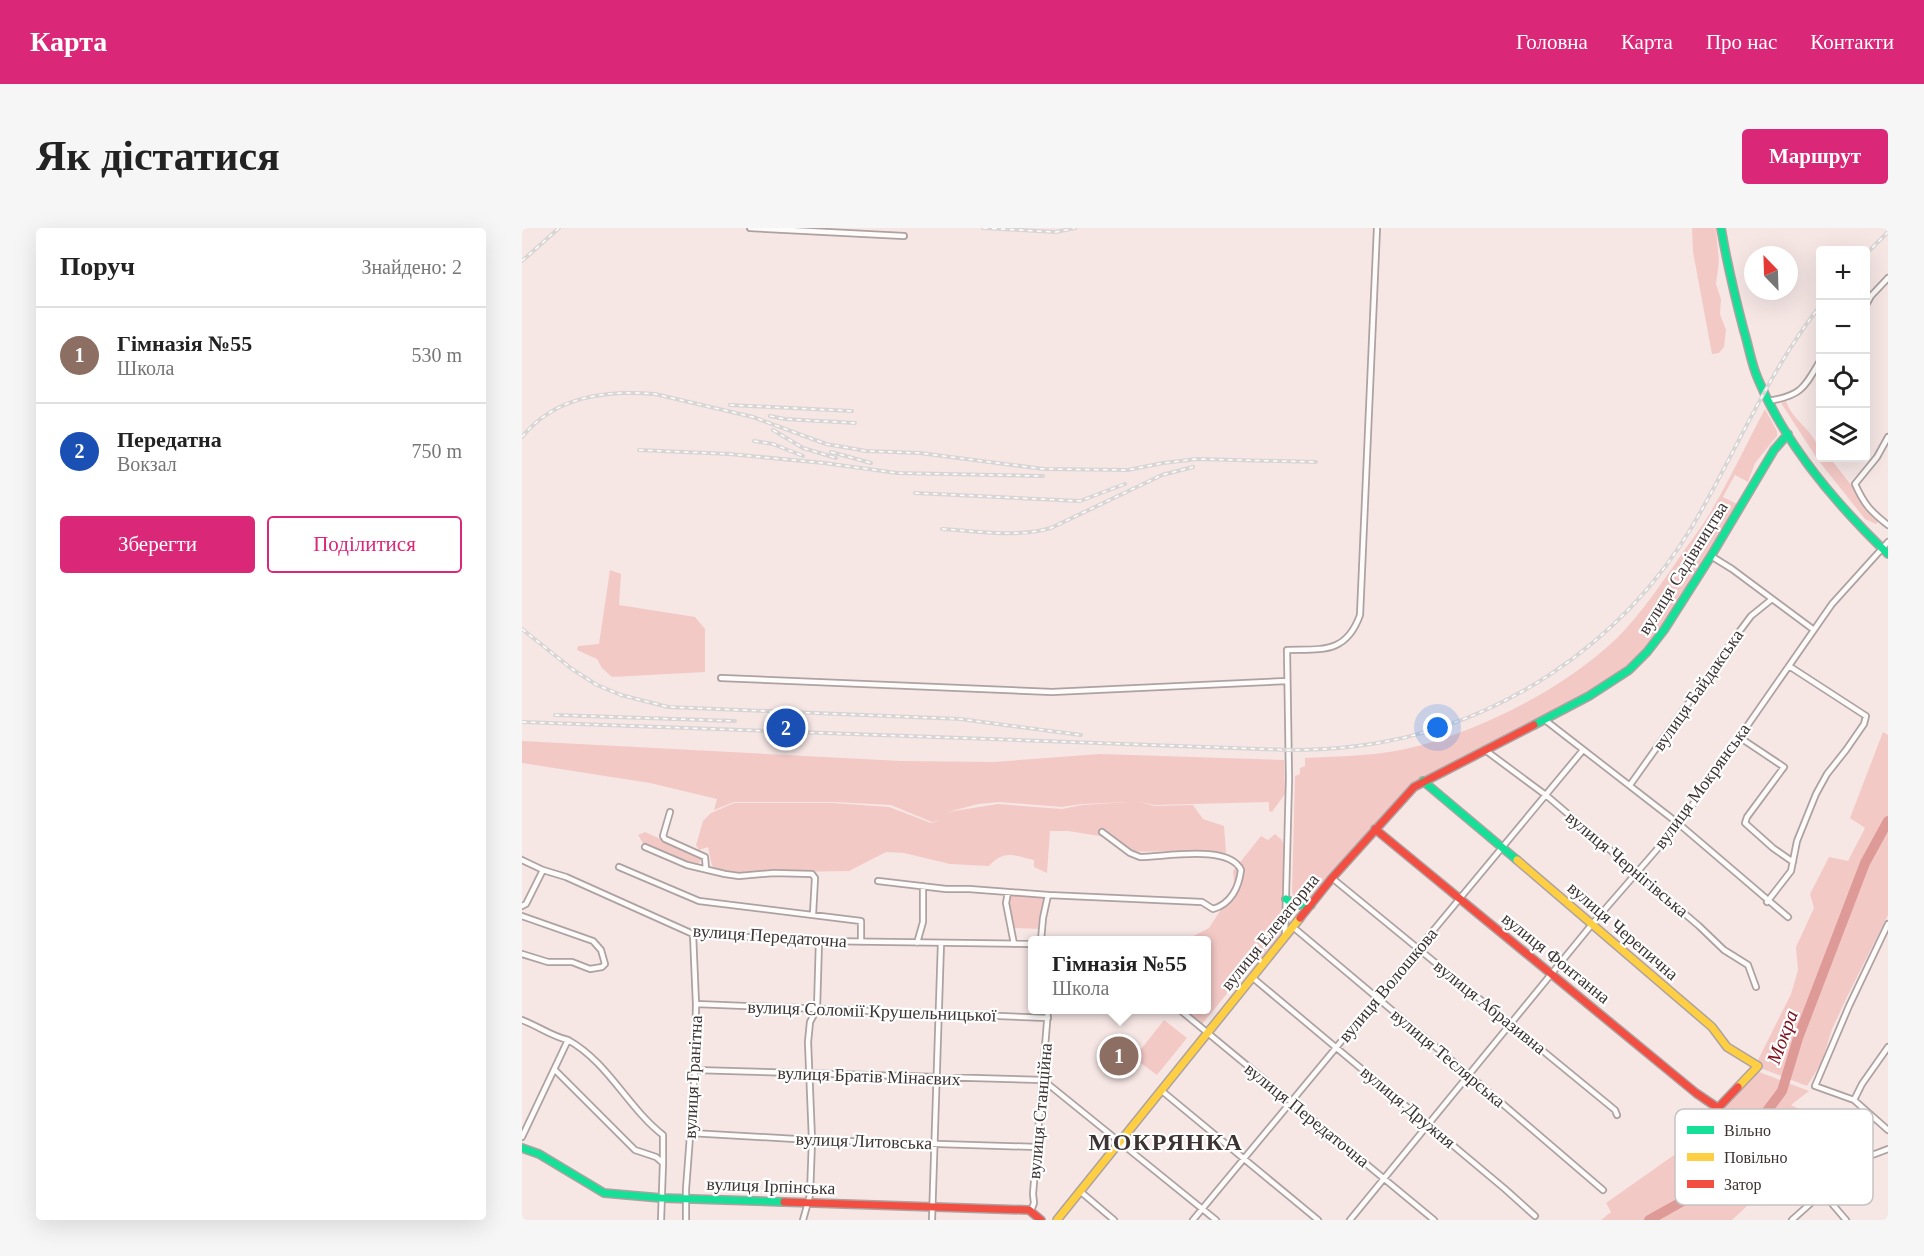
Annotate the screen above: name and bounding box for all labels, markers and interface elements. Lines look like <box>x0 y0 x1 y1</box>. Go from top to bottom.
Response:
text: Карта <box>30 26 107 57</box>
text: Головна <box>1516 30 1588 54</box>
text: Карта <box>1621 30 1673 54</box>
text: Про нас <box>1706 30 1777 54</box>
text: Контакти <box>1810 30 1894 54</box>
button: Маршрут <box>1742 129 1888 184</box>
text: Як дістатися <box>36 133 280 179</box>
north arrow <box>1744 246 1798 300</box>
map controls <box>1816 246 1870 462</box>
button: + <box>1816 246 1870 300</box>
text: Поруч <box>60 252 135 281</box>
text: Знайдено: 2 <box>361 256 462 278</box>
button: − <box>1816 300 1870 354</box>
text: Гімназія №55 <box>117 331 252 356</box>
text: 1 <box>75 344 85 366</box>
text: 530 m <box>411 344 462 366</box>
button: locate <box>1816 354 1870 408</box>
text: Школа <box>117 357 174 379</box>
button: layers <box>1816 408 1870 462</box>
text: Передатна <box>117 427 222 452</box>
text: 2 <box>75 440 85 462</box>
text: 750 m <box>411 440 462 462</box>
text: Вокзал <box>117 453 177 475</box>
street label: вулиця Садівництва <box>1634 498 1732 638</box>
button: Зберегти <box>60 516 255 573</box>
button: Поділитися <box>267 516 462 573</box>
street label: вулиця Байдакська <box>1649 626 1747 754</box>
pin: 2 <box>766 706 806 750</box>
your location <box>1423 713 1452 742</box>
street label: вулиця Мокрянська <box>1650 719 1754 853</box>
street label: вулиця Чернігівська <box>1562 807 1692 921</box>
street label: вулиця Елеваторна <box>1217 870 1323 994</box>
street label: вулиця Черепична <box>1564 878 1682 984</box>
street label: вулиця Фонтанна <box>1498 908 1614 1008</box>
street label: вулиця Передаточна <box>692 921 848 951</box>
street label: вулиця Волошкова <box>1334 924 1442 1046</box>
popup <box>1028 936 1211 1014</box>
text: Гімназія №55 <box>1052 951 1187 976</box>
street label: вулиця Абразивна <box>1430 956 1550 1058</box>
text: Школа <box>1052 977 1109 999</box>
street label: вулиця Соломії Крушельницької <box>747 997 997 1025</box>
street label: вулиця Теслярська <box>1387 1004 1509 1112</box>
water label: Мокра <box>1762 1007 1803 1068</box>
street label: вулиця Гранітна <box>680 1015 706 1139</box>
pin: 1 <box>1100 1034 1138 1078</box>
street label: вулиця Станційна <box>1024 1042 1056 1180</box>
street label: вулиця Передаточна <box>1241 1059 1373 1171</box>
street label: вулиця Дружня <box>1357 1062 1459 1152</box>
street label: вулиця Братів Мінаєвих <box>777 1063 961 1089</box>
legend <box>1675 1109 1873 1205</box>
text: Вільно <box>1724 1122 1771 1139</box>
street label: вулиця Литовська <box>795 1129 933 1153</box>
district label: МОКРЯНКА <box>1089 1129 1243 1155</box>
text: Повільно <box>1724 1149 1787 1166</box>
street label: вулиця Ірпінська <box>706 1174 836 1198</box>
text: Затор <box>1724 1176 1761 1194</box>

